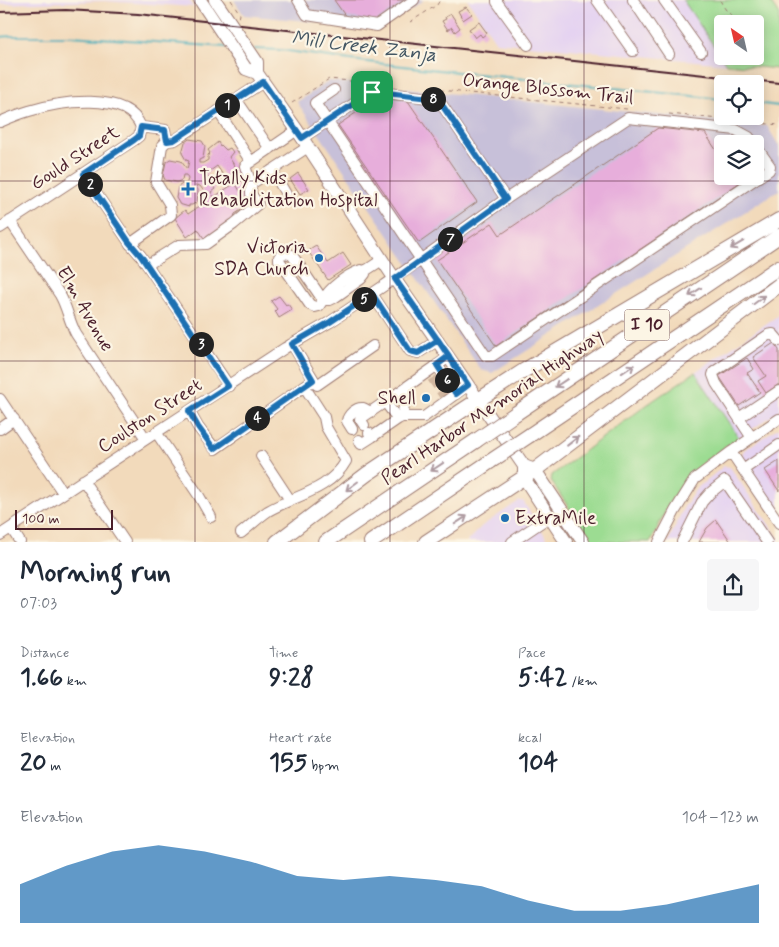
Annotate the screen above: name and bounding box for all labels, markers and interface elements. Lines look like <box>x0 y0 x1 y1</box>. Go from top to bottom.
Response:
north arrow <box>714 15 764 65</box>
map controls <box>714 15 764 185</box>
water label: Mill Creek Zanja <box>290 25 438 69</box>
street label: Orange Blossom Trail <box>461 68 635 112</box>
pin <box>351 71 393 113</box>
button: locate <box>714 75 764 125</box>
icon: arrive <box>358 78 386 106</box>
pin: 8 <box>420 86 446 112</box>
text: 8 <box>430 90 437 108</box>
pin: 1 <box>214 92 240 118</box>
text: 1 <box>224 96 231 114</box>
street label: Gould Street <box>26 120 124 196</box>
button: layers <box>714 135 764 185</box>
place label: Totally Kids Rehabilitation Hospital <box>199 166 378 213</box>
pin: 2 <box>78 172 102 196</box>
text: 2 <box>87 175 94 193</box>
marker: Totally Kids Rehabilitation Hospital <box>181 182 195 196</box>
pin: 7 <box>438 226 462 252</box>
text: 7 <box>446 230 455 248</box>
place label: Victoria SDA Church <box>214 235 310 282</box>
one-way arrow <box>730 240 744 250</box>
marker: Victoria SDA Church <box>313 252 325 264</box>
street label: Elm Avenue <box>50 262 120 356</box>
pin: 5 <box>352 286 376 312</box>
one-way arrow <box>688 287 702 297</box>
text: 5 <box>360 290 369 308</box>
one-way arrow <box>752 295 766 305</box>
road number: I 10 <box>624 310 670 340</box>
street label: Pearl Harbor Memorial Highway <box>376 323 608 492</box>
pin: 3 <box>188 332 214 356</box>
text: 3 <box>198 335 205 353</box>
one-way arrow <box>621 364 635 374</box>
pin: 6 <box>434 368 460 392</box>
text: 6 <box>444 371 451 389</box>
street label: Coulston Street <box>93 373 207 459</box>
one-way arrow <box>554 379 568 389</box>
place label: Shell <box>378 386 416 411</box>
marker: Shell <box>420 392 432 404</box>
pin: 4 <box>244 406 270 430</box>
text: 4 <box>253 409 262 427</box>
one-way arrow <box>566 435 579 446</box>
one-way arrow <box>430 462 444 472</box>
one-way arrow <box>345 481 359 491</box>
place label: ExtraMile <box>515 506 596 531</box>
scale bar <box>15 507 112 530</box>
text: 100 m <box>22 510 60 528</box>
marker: ExtraMile <box>499 512 511 524</box>
one-way arrow <box>453 515 467 525</box>
text: Morning run <box>20 555 171 592</box>
button: share <box>707 559 759 611</box>
text: 07:03 <box>20 593 57 614</box>
text: Distance <box>20 644 69 662</box>
text: Time <box>269 644 298 662</box>
text: Pace <box>518 644 546 662</box>
text: 1.66 <box>20 662 63 695</box>
text: 9:28 <box>269 662 314 695</box>
text: 5:42 <box>518 662 567 695</box>
text: km <box>63 672 87 690</box>
text: /km <box>567 672 598 690</box>
text: Elevation <box>20 729 75 747</box>
text: Heart rate <box>269 729 332 747</box>
text: kcal <box>518 729 542 747</box>
text: 20 <box>20 747 47 780</box>
text: 155 <box>269 747 307 780</box>
text: 104 <box>518 747 558 780</box>
text: m <box>47 757 62 775</box>
text: bpm <box>307 757 339 775</box>
text: Elevation <box>20 807 83 828</box>
text: 104–123 m <box>682 807 759 828</box>

